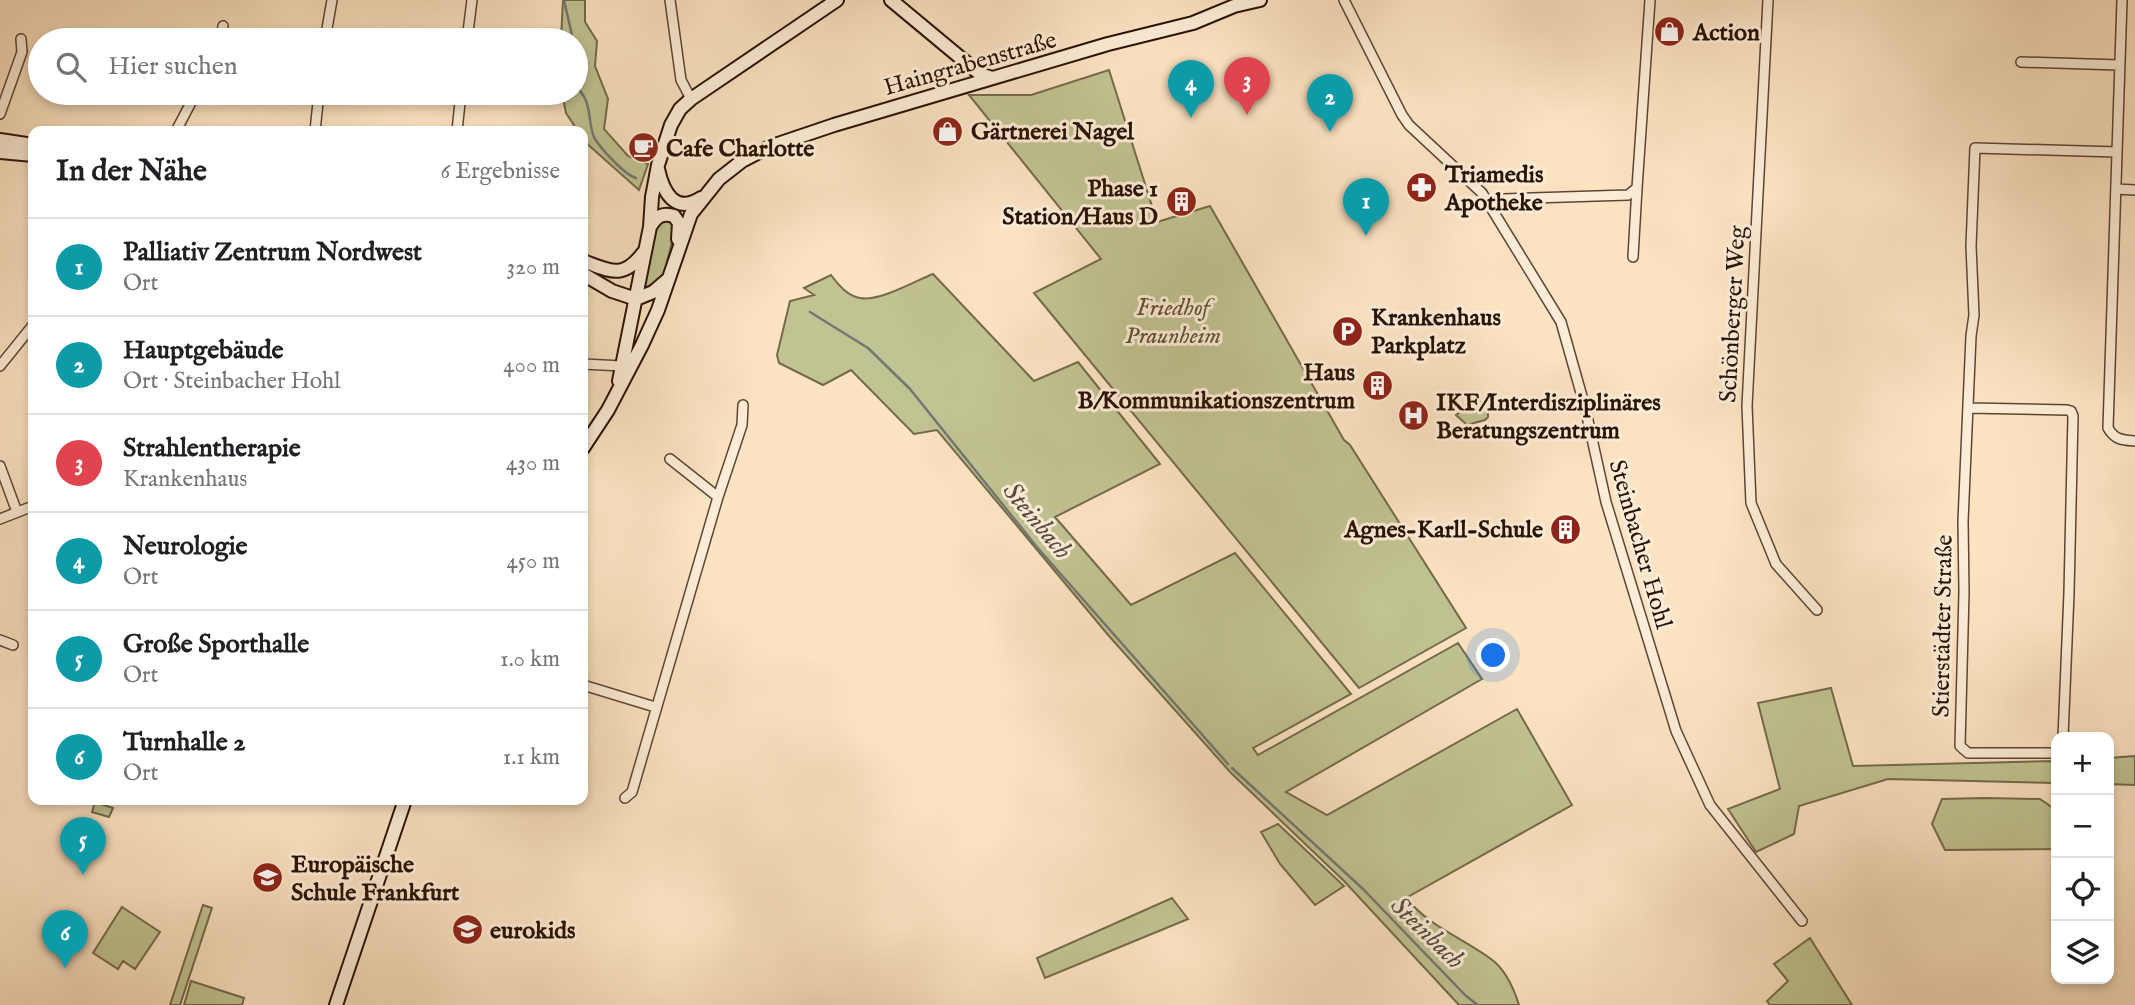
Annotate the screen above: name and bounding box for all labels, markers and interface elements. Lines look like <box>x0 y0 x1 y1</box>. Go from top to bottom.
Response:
shop icon: Action <box>1653 15 1687 49</box>
place label: Action <box>1692 18 1760 49</box>
street label: Haingrabenstraße <box>880 25 1060 104</box>
search box <box>28 28 588 105</box>
icon: search <box>52 48 90 86</box>
text: Hier suchen <box>108 50 238 83</box>
pin: 3 <box>1224 57 1270 115</box>
pin: 4 <box>1168 60 1214 118</box>
pin: 2 <box>1307 74 1353 132</box>
shop icon: Gärtnerei Nagel <box>931 114 965 148</box>
place label: Gärtnerei Nagel <box>971 117 1134 148</box>
cafe icon: Cafe Charlotte <box>626 131 660 165</box>
place label: Cafe Charlotte <box>666 134 814 165</box>
text: In der Nähe <box>56 153 207 191</box>
text: 6 Ergebnisse <box>441 157 560 186</box>
place label: Triamedis Apotheke <box>1444 160 1544 219</box>
pharmacy icon: Triamedis Apotheke <box>1405 171 1439 205</box>
place label: Phase 1 Station/Haus D <box>1002 174 1158 233</box>
pin: 1 <box>1343 178 1389 236</box>
building icon: Phase 1 Station/Haus D <box>1164 185 1198 219</box>
street label: Schönberger Weg <box>1713 224 1754 403</box>
text: Palliativ Zentrum Nordwest <box>123 236 422 269</box>
text: 1 <box>75 253 83 282</box>
text: 320 m <box>507 253 560 282</box>
text: Ort <box>123 269 158 298</box>
park label: Friedhof Praunheim <box>1125 293 1221 352</box>
place label: Krankenhaus Parkplatz <box>1371 303 1501 362</box>
parking icon: Krankenhaus Parkplatz <box>1331 314 1365 348</box>
text: Hauptgebäude <box>123 334 284 367</box>
text: 2 <box>74 351 84 380</box>
text: 400 m <box>503 351 560 380</box>
place label: Haus B/Kommunikationszentrum <box>1077 358 1356 417</box>
text: Ort · Steinbacher Hohl <box>123 367 341 396</box>
building icon: Haus B/Kommunikationszentrum <box>1361 369 1395 403</box>
place label: IKF/Interdisziplinäres Beratungszentrum <box>1436 388 1661 447</box>
hospital icon: IKF/Interdisziplinäres Beratungszentrum <box>1396 399 1430 433</box>
text: Strahlentherapie <box>123 432 301 465</box>
text: 3 <box>75 449 83 478</box>
text: 430 m <box>506 449 560 478</box>
street label: Steinbacher Hohl <box>1601 456 1679 633</box>
text: Krankenhaus <box>123 465 247 494</box>
water label: Steinbach <box>995 476 1079 566</box>
building icon: Agnes-Karll-Schule <box>1549 512 1583 546</box>
place label: Agnes-Karll-Schule <box>1343 515 1543 546</box>
text: Neurologie <box>123 530 248 563</box>
street label: Stierstädter Straße <box>1926 534 1961 718</box>
text: 4 <box>73 547 85 576</box>
text: 450 m <box>506 547 560 576</box>
text: Ort <box>123 563 158 592</box>
text: Große Sporthalle <box>123 628 309 661</box>
your location <box>1476 638 1510 672</box>
text: 5 <box>75 645 83 674</box>
text: 1.0 km <box>500 645 560 674</box>
text: Ort <box>123 661 158 690</box>
text: Turnhalle 2 <box>123 726 246 759</box>
map controls <box>2051 732 2114 984</box>
button: + <box>2051 732 2114 795</box>
text: 6 <box>74 743 84 772</box>
text: 1.1 km <box>503 743 560 772</box>
text: Ort <box>123 759 158 788</box>
button: − <box>2051 795 2114 858</box>
pin: 5 <box>60 817 106 875</box>
place label: Europäische Schule Frankfurt <box>291 850 460 909</box>
button: locate <box>2051 858 2114 921</box>
school or university icon: Europäische Schule Frankfurt <box>251 861 285 895</box>
water label: Steinbach <box>1383 890 1471 976</box>
pin: 6 <box>42 910 88 968</box>
school or university icon: eurokids <box>450 913 484 947</box>
place label: eurokids <box>490 916 576 947</box>
button: layers <box>2051 921 2114 984</box>

